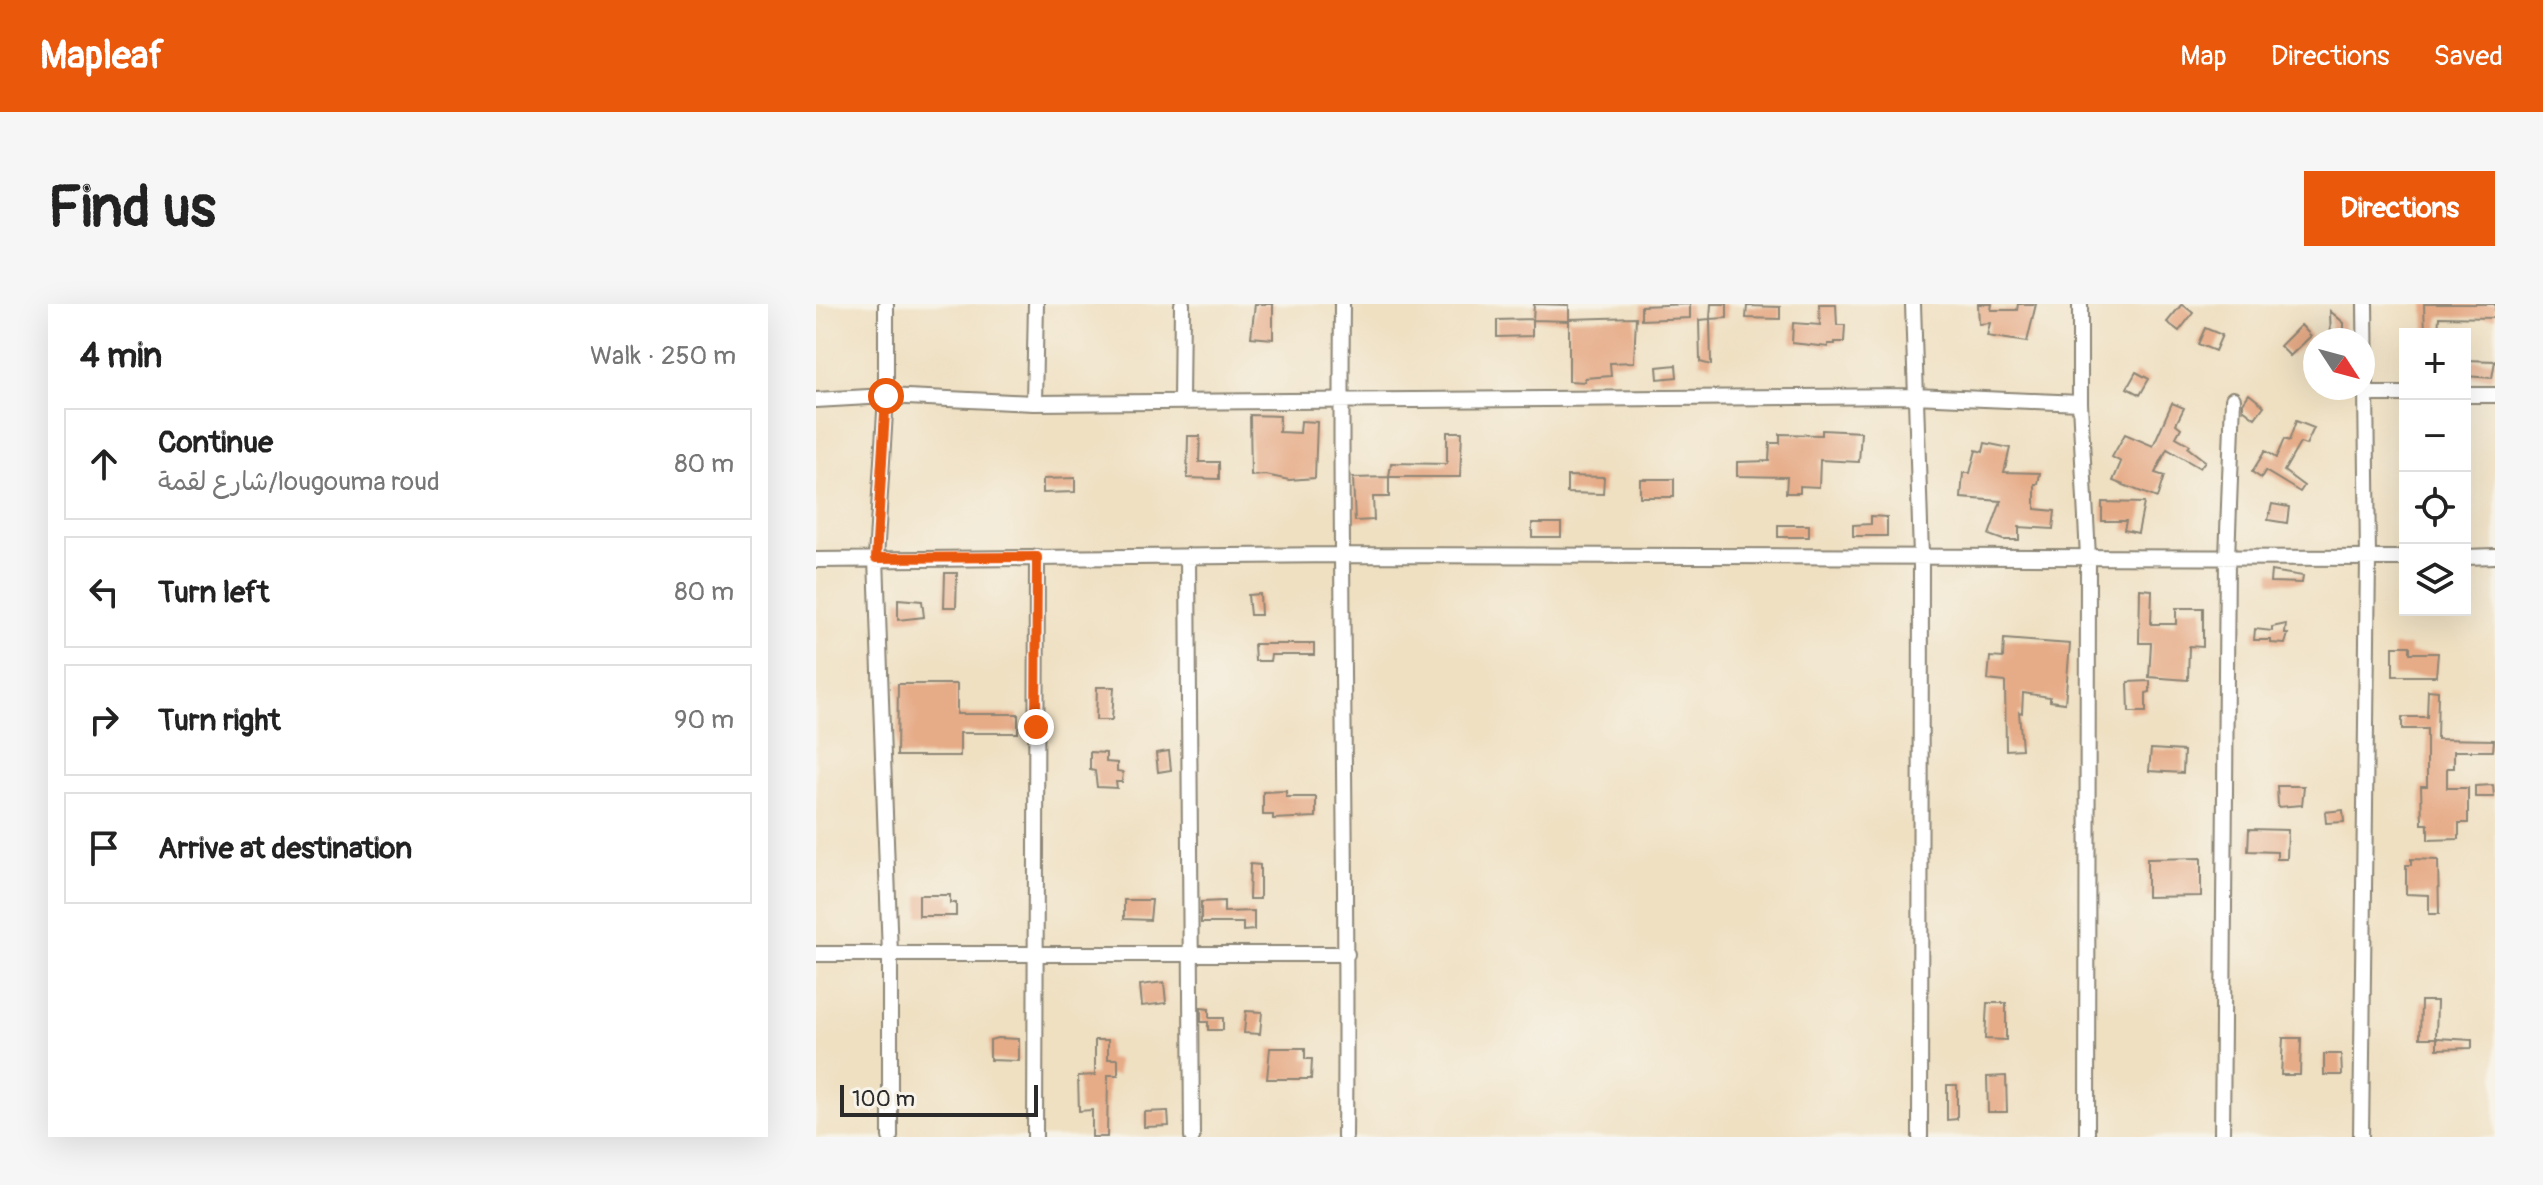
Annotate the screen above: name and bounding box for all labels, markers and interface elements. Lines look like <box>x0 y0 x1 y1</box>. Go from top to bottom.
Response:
text: Mapleaf <box>40 32 164 80</box>
text: Map <box>2180 39 2227 74</box>
text: Directions <box>2271 39 2390 74</box>
text: Saved <box>2434 39 2503 74</box>
button: Directions <box>2304 171 2495 246</box>
text: Find us <box>48 174 216 243</box>
north arrow <box>2303 328 2375 400</box>
map controls <box>2399 328 2471 616</box>
button: + <box>2399 328 2471 400</box>
text: 4 min <box>80 335 162 378</box>
text: Walk · 250 m <box>590 340 736 372</box>
route start <box>868 378 904 414</box>
button: − <box>2399 400 2471 472</box>
text: Continue <box>158 424 273 461</box>
icon: ahead <box>82 442 126 486</box>
text: 80 m <box>674 448 734 480</box>
text: شارع لقمة/lougouma roud <box>158 466 440 498</box>
button: locate <box>2399 472 2471 544</box>
button: layers <box>2399 544 2471 616</box>
icon: left <box>82 570 126 614</box>
text: Turn left <box>158 574 269 611</box>
text: 80 m <box>674 576 734 608</box>
icon: right <box>82 698 126 742</box>
text: Turn right <box>158 702 281 739</box>
text: 90 m <box>674 704 734 736</box>
route end <box>1018 709 1054 745</box>
icon: arrive <box>82 826 126 870</box>
text: Arrive at destination <box>158 830 412 867</box>
scale bar <box>840 1081 1038 1117</box>
text: 100 m <box>852 1085 915 1113</box>

